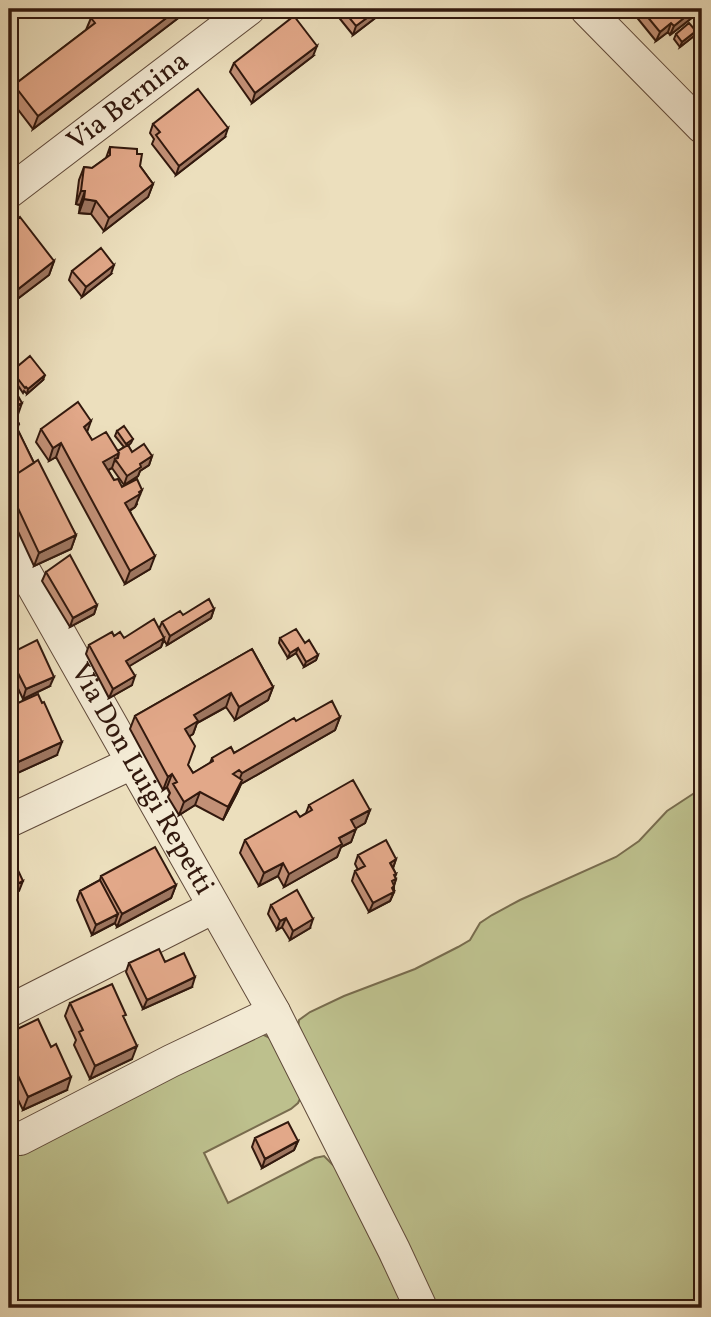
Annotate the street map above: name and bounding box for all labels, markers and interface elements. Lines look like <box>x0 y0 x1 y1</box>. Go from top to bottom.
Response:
street label: Via Bernina <box>59 42 197 160</box>
street label: Via Don Luigi Repetti <box>61 656 223 902</box>

